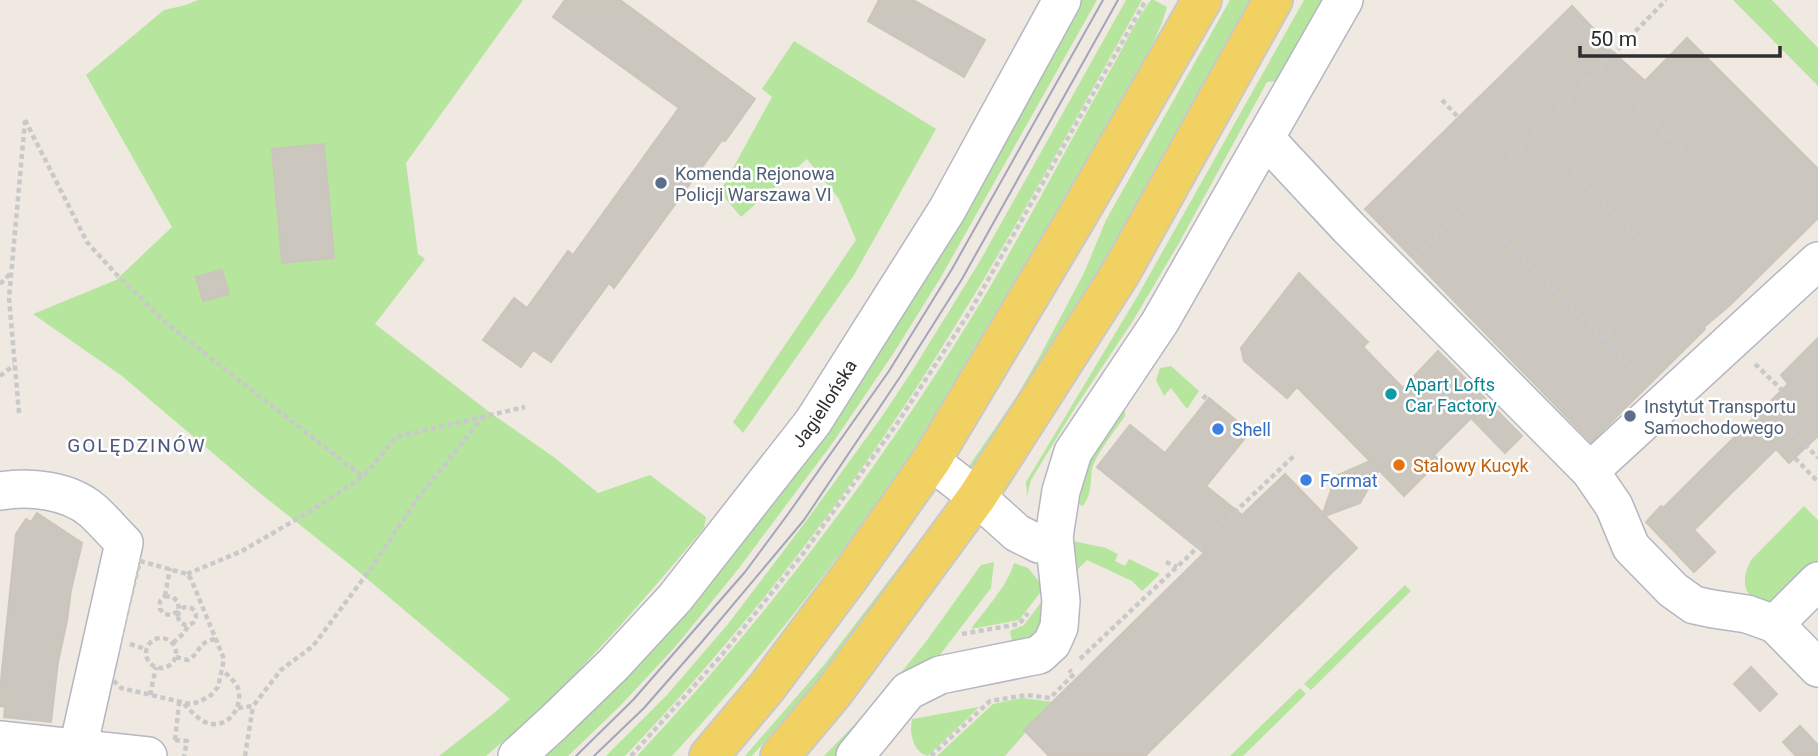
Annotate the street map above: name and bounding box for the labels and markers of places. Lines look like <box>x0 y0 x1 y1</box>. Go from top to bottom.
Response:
place label: Komenda Rejonowa Policji Warszawa VI <box>675 163 835 205</box>
marker: Komenda Rejonowa Policji Warszawa VI <box>653 175 669 191</box>
place label: Apart Lofts Car Factory <box>1405 374 1497 416</box>
marker: Apart Lofts Car Factory <box>1383 386 1399 402</box>
place label: Instytut Transportu Samochodowego <box>1644 396 1796 438</box>
marker: Instytut Transportu Samochodowego <box>1622 408 1638 424</box>
place label: Shell <box>1232 419 1271 440</box>
marker: Shell <box>1210 421 1226 437</box>
place label: Stalowy Kucyk <box>1413 455 1529 476</box>
marker: Stalowy Kucyk <box>1391 457 1407 473</box>
place label: Format <box>1320 470 1378 491</box>
marker: Format <box>1298 472 1314 488</box>

